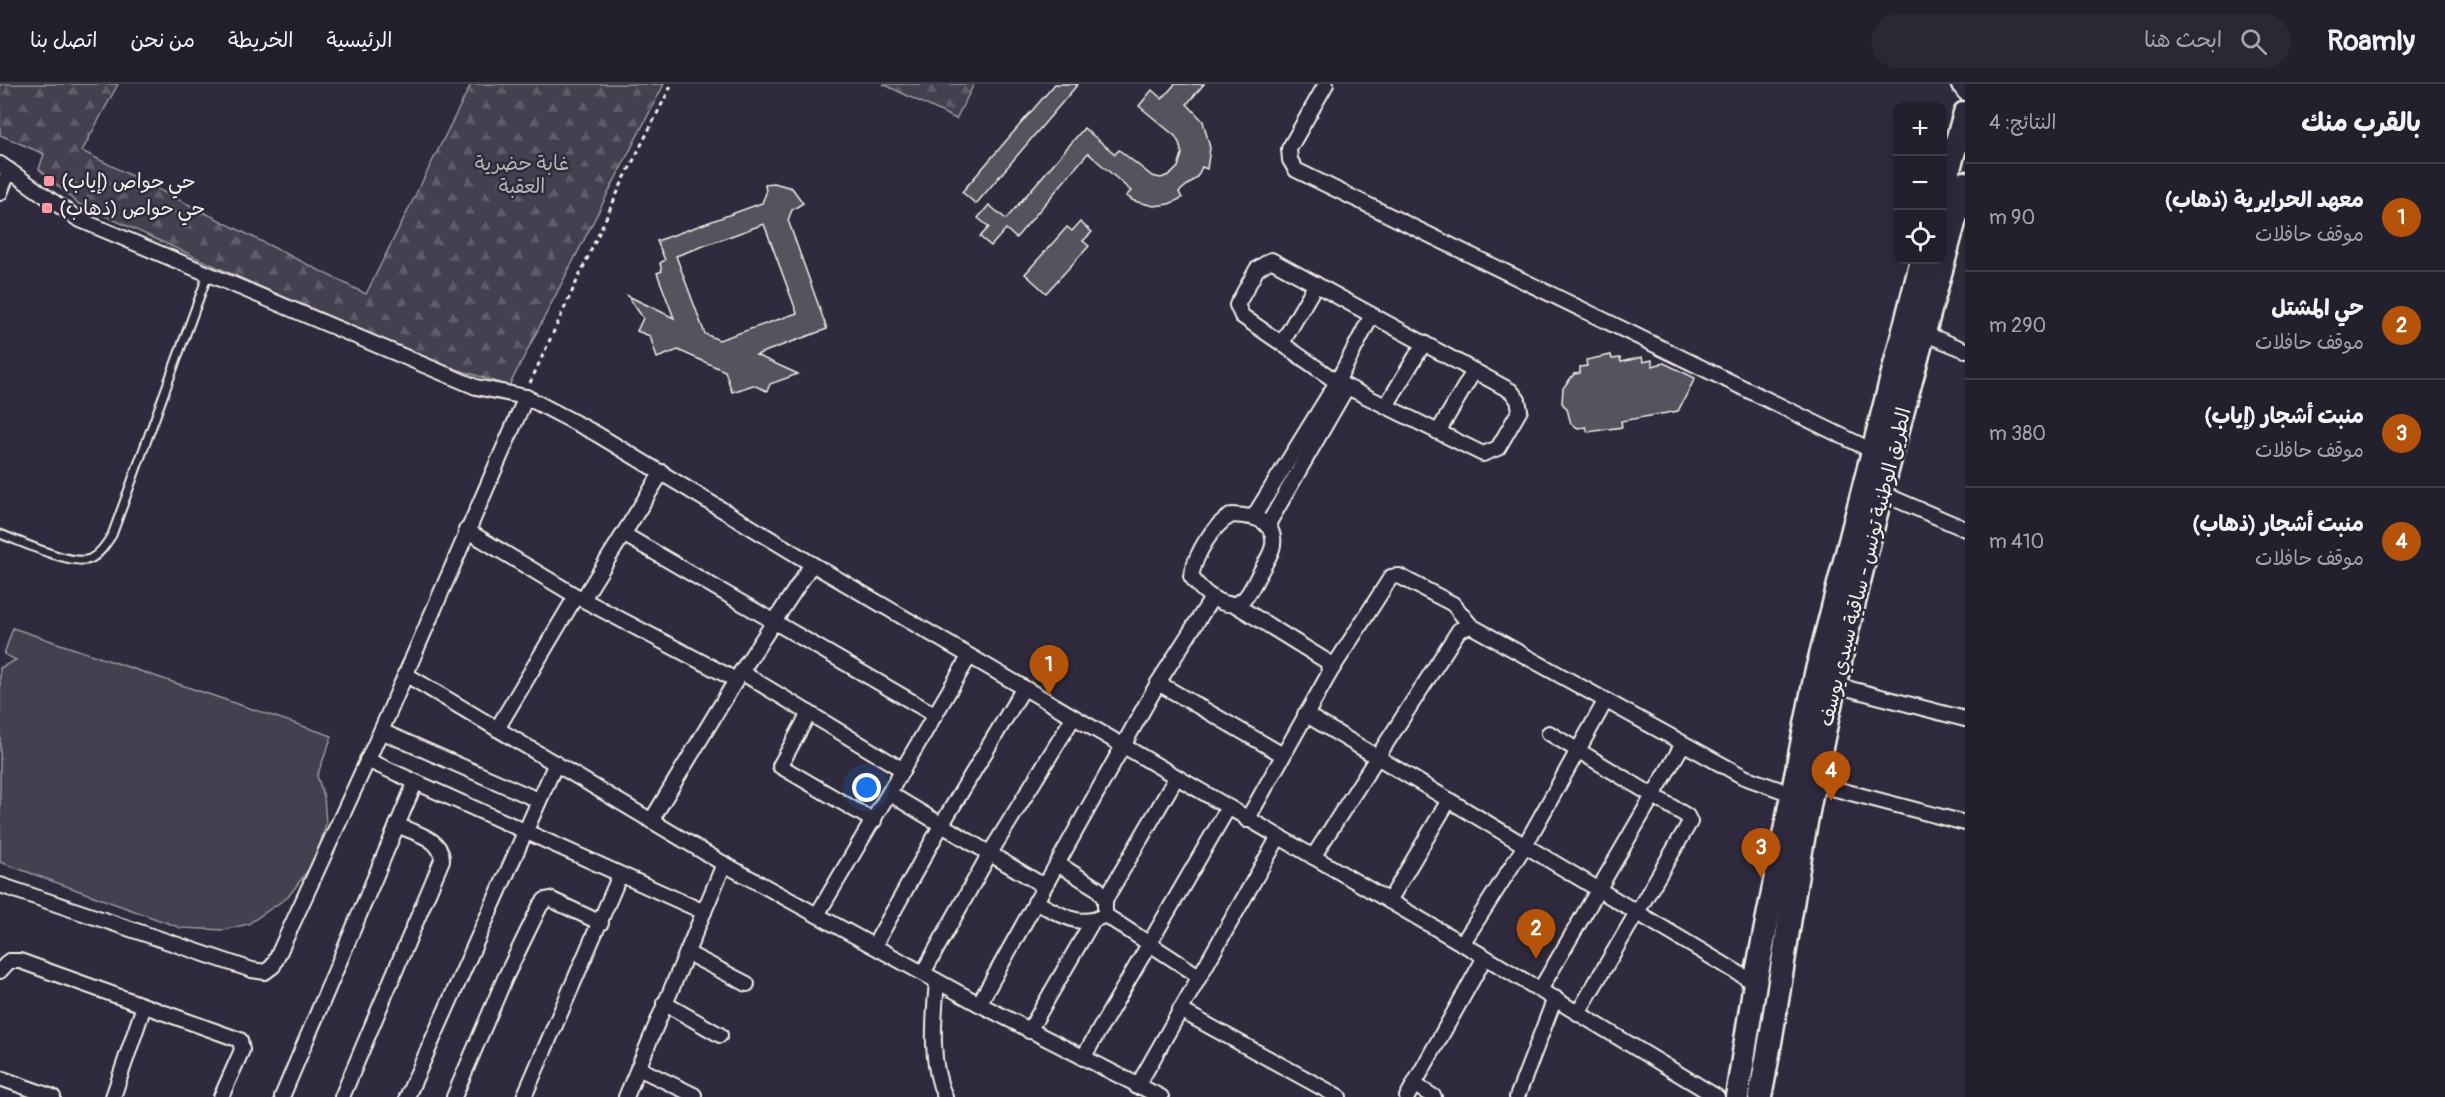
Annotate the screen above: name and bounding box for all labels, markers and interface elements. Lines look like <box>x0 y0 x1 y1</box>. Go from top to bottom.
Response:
search box <box>1871 14 2291 68</box>
text: Roamly <box>2327 24 2415 59</box>
icon: search <box>2237 25 2270 58</box>
text: ابحث هنا <box>2144 26 2222 54</box>
text: اتصل بنا <box>30 27 97 54</box>
text: من نحن <box>130 27 195 54</box>
text: الخريطة <box>228 27 293 54</box>
text: الرئيسية <box>326 27 392 54</box>
map controls <box>1893 102 1947 264</box>
button: + <box>1893 102 1947 156</box>
text: بالقرب منك <box>2301 107 2421 139</box>
text: النتائج: 4 <box>1989 110 2056 135</box>
park label: غابة حضرية العقبة <box>475 151 569 199</box>
button: − <box>1893 156 1947 210</box>
place label: حي حواص (إياب) <box>61 169 196 199</box>
marker: حي حواص (إياب) <box>42 174 56 188</box>
text: معهد الحرايرية (ذهاب) <box>2165 186 2364 214</box>
place label: حي حواص (ذهاب) <box>59 196 205 226</box>
marker: حي حواص (ذهاب) <box>40 201 54 215</box>
text: 90 m <box>1989 205 2035 230</box>
text: 1 <box>2398 205 2405 230</box>
button: locate <box>1893 210 1947 264</box>
text: موقف حافلات <box>2255 222 2364 247</box>
text: حي المشتل <box>2271 294 2364 322</box>
text: 290 m <box>1989 313 2046 338</box>
text: 2 <box>2396 313 2407 338</box>
text: موقف حافلات <box>2255 330 2364 355</box>
text: منبت أشجار (إياب) <box>2204 402 2364 430</box>
street label: الطريق الوطنية تونس - ساقية سيدي يوسف <box>1813 405 1919 730</box>
text: 380 m <box>1989 421 2046 446</box>
text: 3 <box>2396 421 2407 446</box>
text: موقف حافلات <box>2255 438 2364 463</box>
text: منبت أشجار (ذهاب) <box>2192 510 2364 538</box>
text: 410 m <box>1989 529 2044 554</box>
text: 4 <box>2396 529 2407 554</box>
text: موقف حافلات <box>2255 546 2364 571</box>
pin: 1 <box>1030 646 1068 695</box>
pin: 4 <box>1812 752 1850 801</box>
your location <box>852 773 881 802</box>
pin: 3 <box>1742 828 1780 878</box>
pin: 2 <box>1516 910 1556 959</box>

